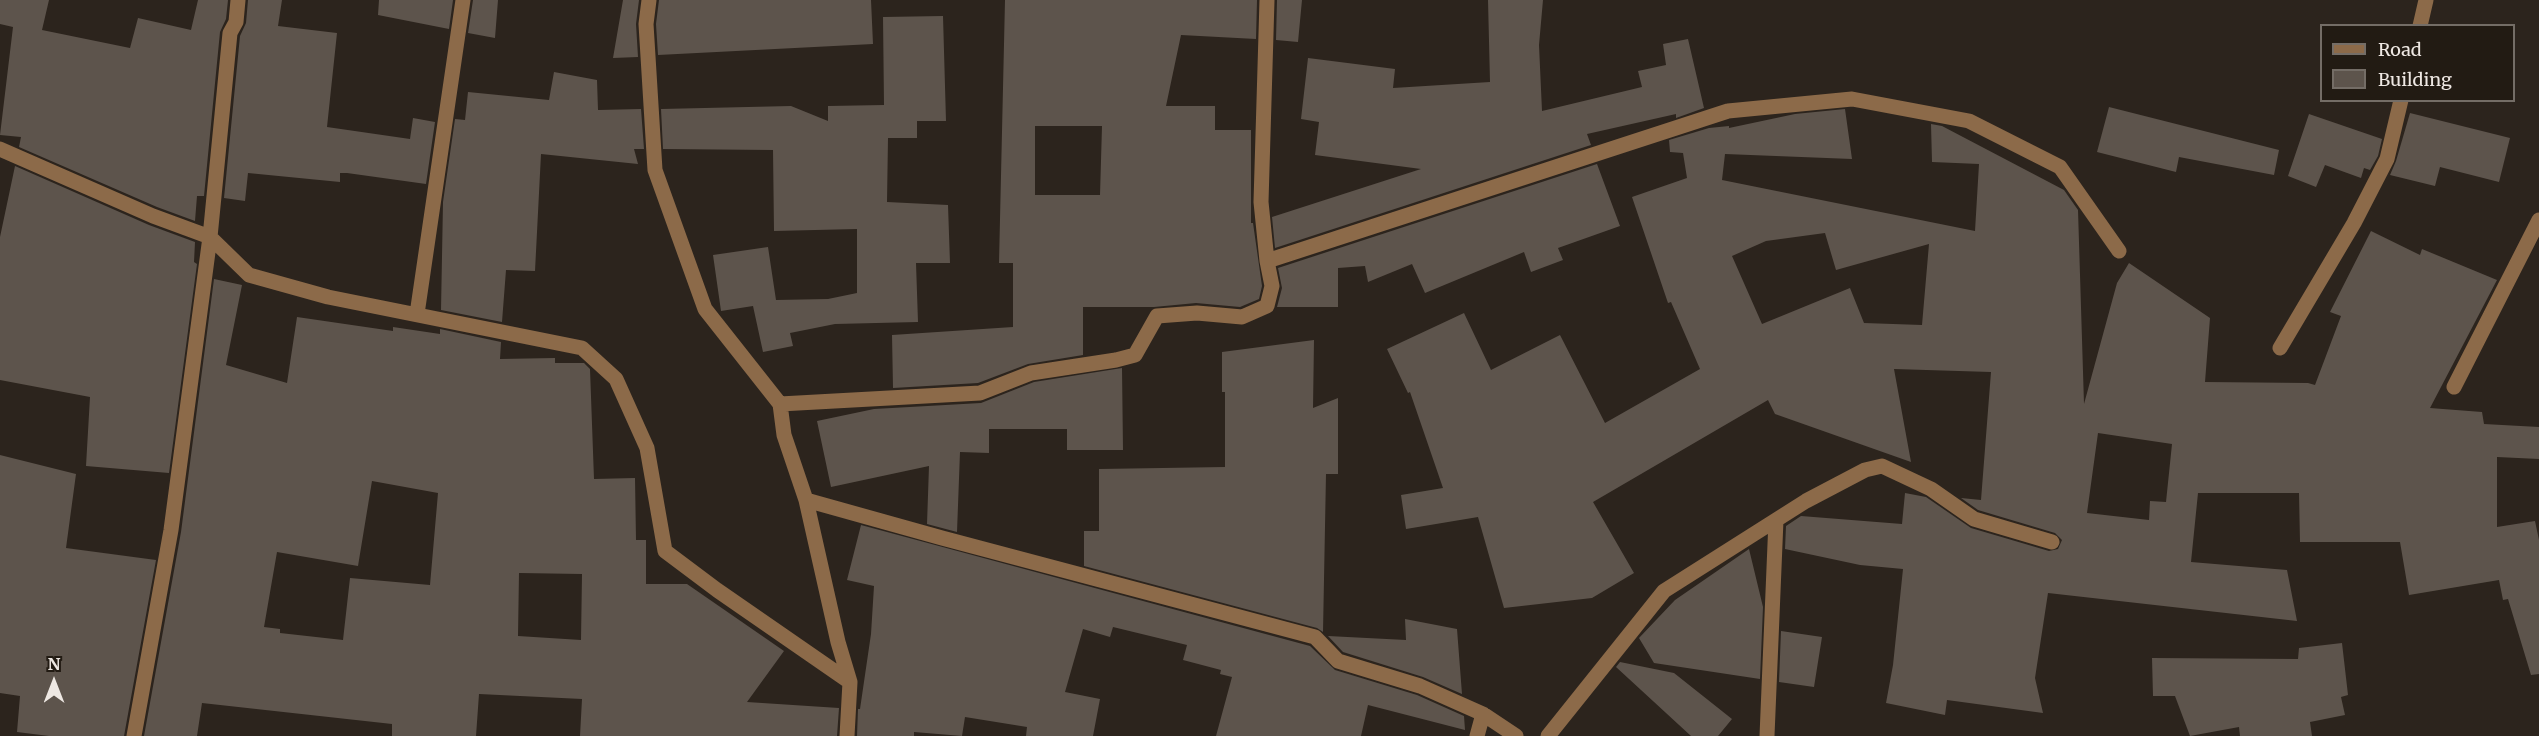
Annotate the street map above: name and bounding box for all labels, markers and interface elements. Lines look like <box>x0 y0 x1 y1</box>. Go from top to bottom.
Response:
legend <box>2320 24 2515 102</box>
text: Road <box>2378 38 2422 61</box>
text: Building <box>2378 68 2452 91</box>
north arrow <box>24 652 84 712</box>
text: N <box>48 654 60 674</box>

